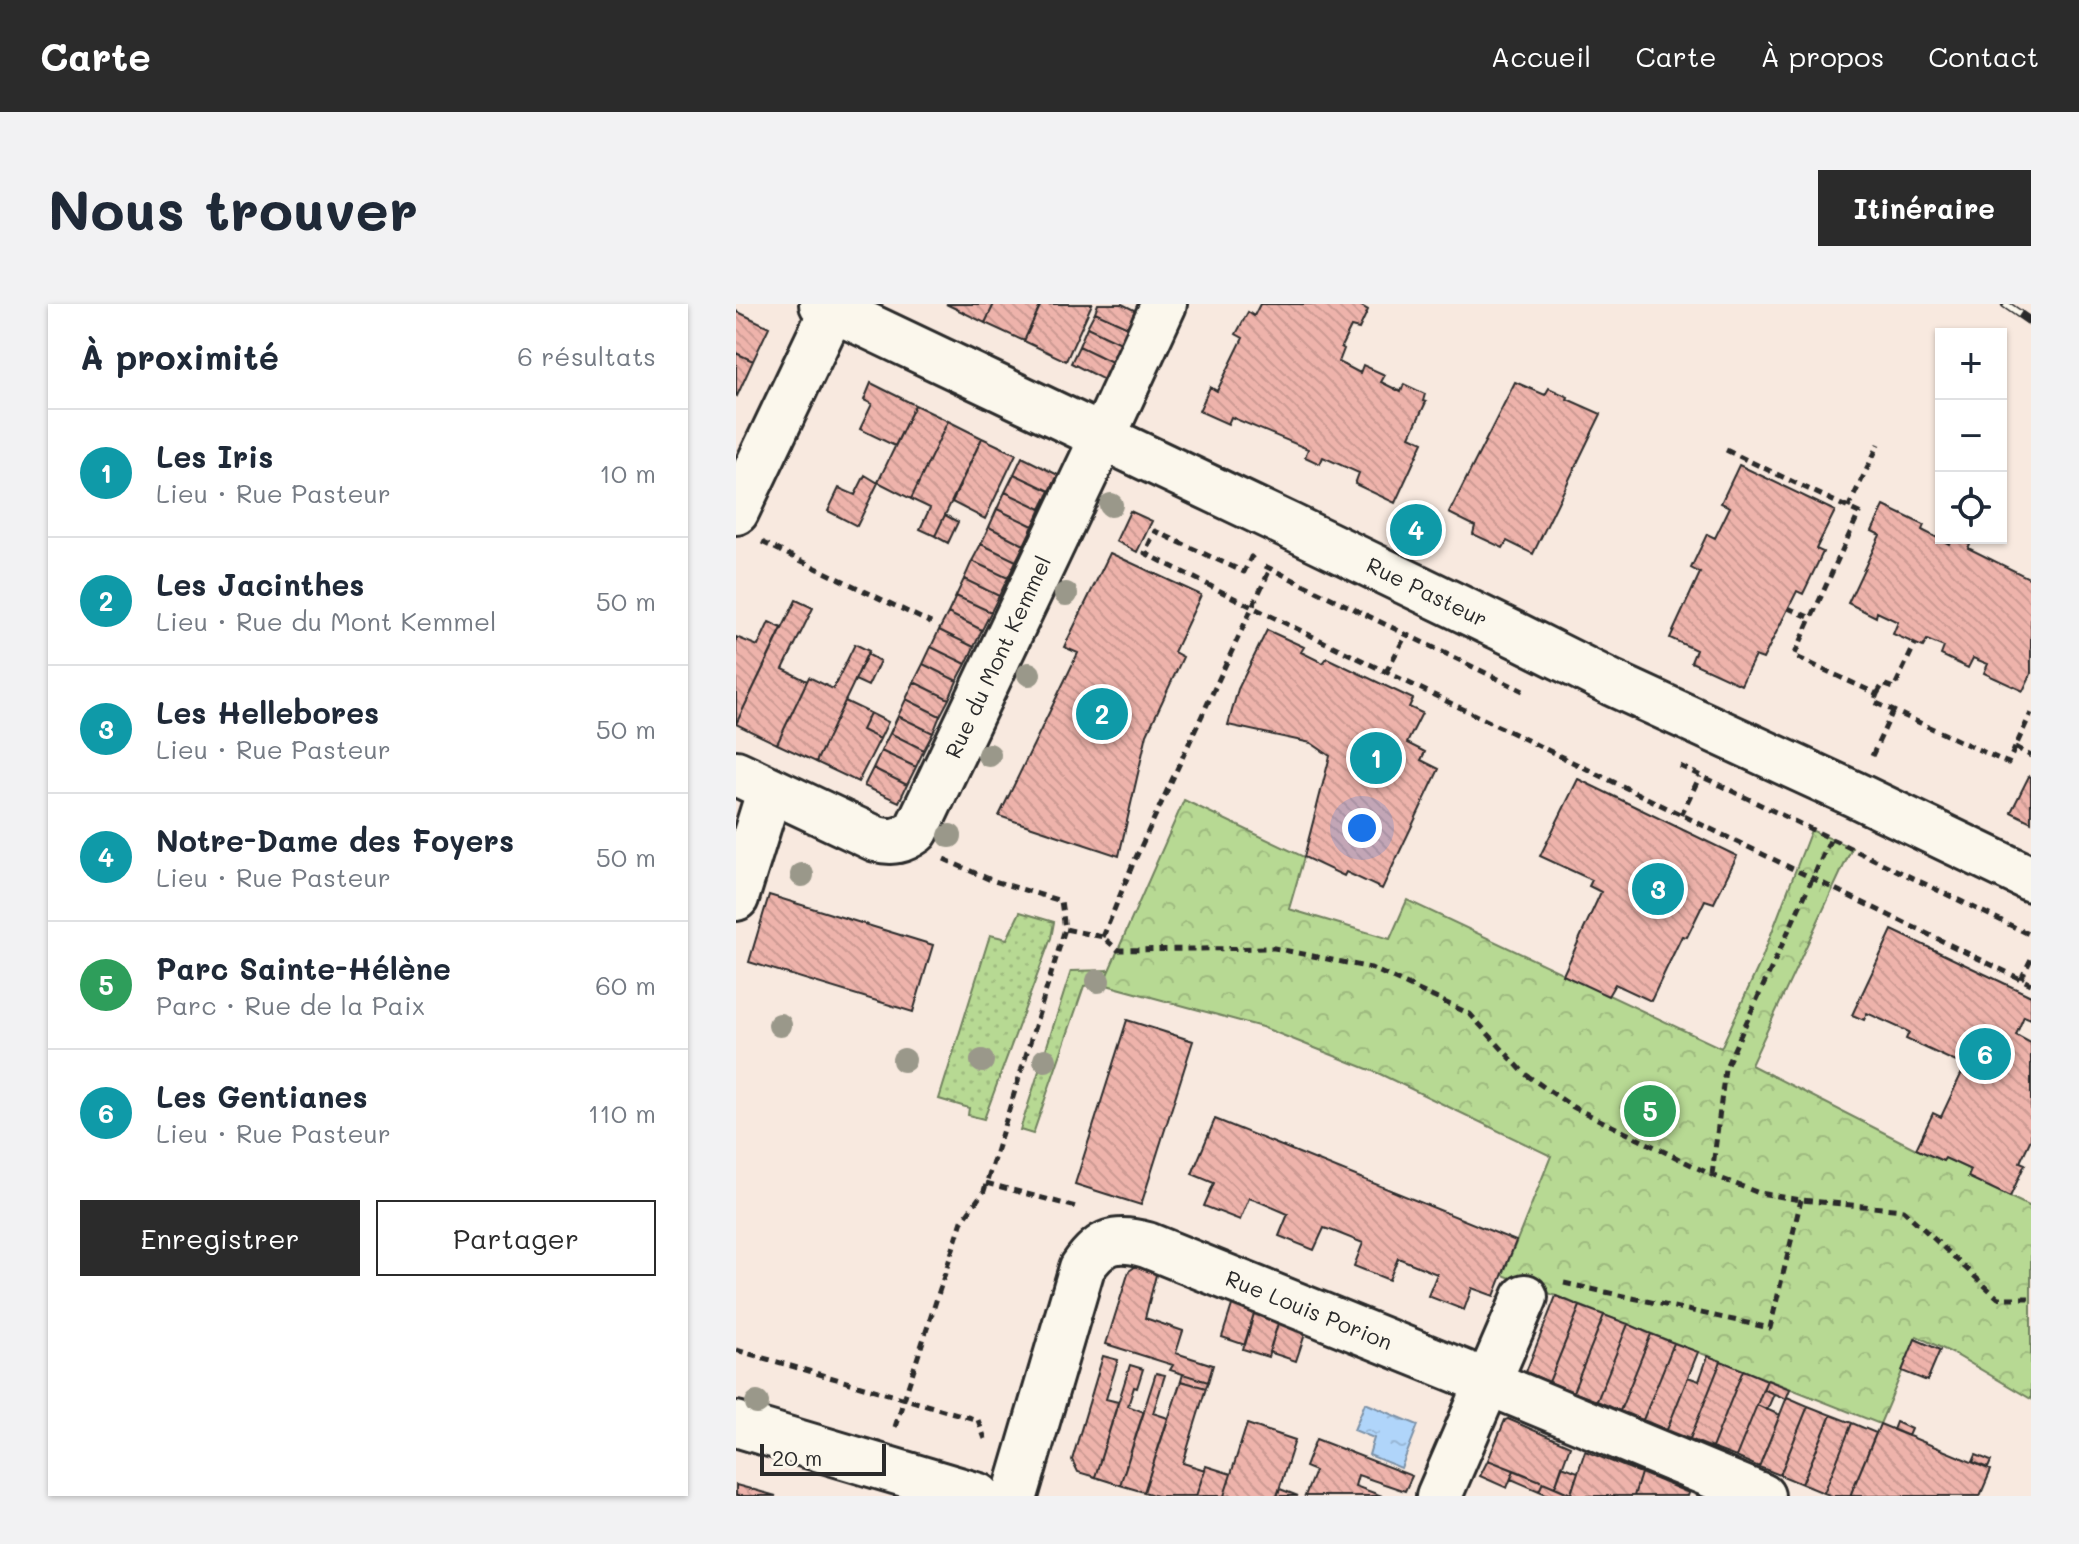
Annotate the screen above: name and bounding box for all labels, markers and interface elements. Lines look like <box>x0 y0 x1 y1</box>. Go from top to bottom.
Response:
text: Carte <box>40 31 151 81</box>
text: Accueil <box>1491 38 1591 74</box>
text: Carte <box>1635 38 1717 74</box>
text: À propos <box>1761 38 1884 74</box>
text: Contact <box>1928 38 2039 74</box>
button: Itinéraire <box>1818 170 2031 246</box>
text: Nous trouver <box>48 172 418 245</box>
map controls <box>1935 328 2007 544</box>
button: + <box>1935 328 2007 400</box>
text: À proximité <box>80 334 279 379</box>
text: 6 résultats <box>517 339 656 373</box>
button: − <box>1935 400 2007 472</box>
text: Les Iris <box>156 436 273 476</box>
text: 1 <box>100 456 112 490</box>
text: 10 m <box>599 456 656 490</box>
button: locate <box>1935 472 2007 544</box>
text: Lieu · Rue Pasteur <box>156 476 391 510</box>
pin: 4 <box>1390 500 1442 560</box>
street label: Rue Pasteur <box>1362 550 1492 633</box>
street label: Rue du Mont Kemmel <box>938 551 1057 763</box>
text: Les Jacinthes <box>156 564 364 604</box>
text: 2 <box>99 584 113 618</box>
text: 50 m <box>596 584 656 618</box>
text: Lieu · Rue du Mont Kemmel <box>156 604 497 638</box>
pin: 2 <box>1076 684 1128 744</box>
text: Les Hellebores <box>156 692 379 732</box>
text: 3 <box>98 712 114 746</box>
text: 50 m <box>596 712 656 746</box>
pin: 1 <box>1350 728 1402 788</box>
text: Lieu · Rue Pasteur <box>156 732 391 766</box>
your location <box>1342 808 1382 848</box>
text: Notre-Dame des Foyers <box>156 820 514 860</box>
text: 4 <box>98 840 114 874</box>
text: 50 m <box>596 840 656 874</box>
pin: 3 <box>1632 859 1684 919</box>
text: Lieu · Rue Pasteur <box>156 860 391 894</box>
text: Parc Sainte-Hélène <box>156 948 451 988</box>
text: 5 <box>98 968 114 1002</box>
text: 60 m <box>595 968 656 1002</box>
text: Parc · Rue de la Paix <box>156 988 425 1022</box>
pin: 6 <box>1959 1024 2011 1084</box>
text: Les Gentianes <box>156 1076 368 1116</box>
pin: 5 <box>1624 1081 1676 1141</box>
text: 6 <box>98 1096 114 1130</box>
text: 110 m <box>588 1096 656 1130</box>
text: Lieu · Rue Pasteur <box>156 1116 391 1150</box>
button: Enregistrer <box>80 1200 360 1276</box>
button: Partager <box>376 1200 656 1276</box>
street label: Rue Louis Porion <box>1222 1263 1397 1356</box>
scale bar <box>760 1440 886 1476</box>
text: 20 m <box>772 1443 822 1472</box>

